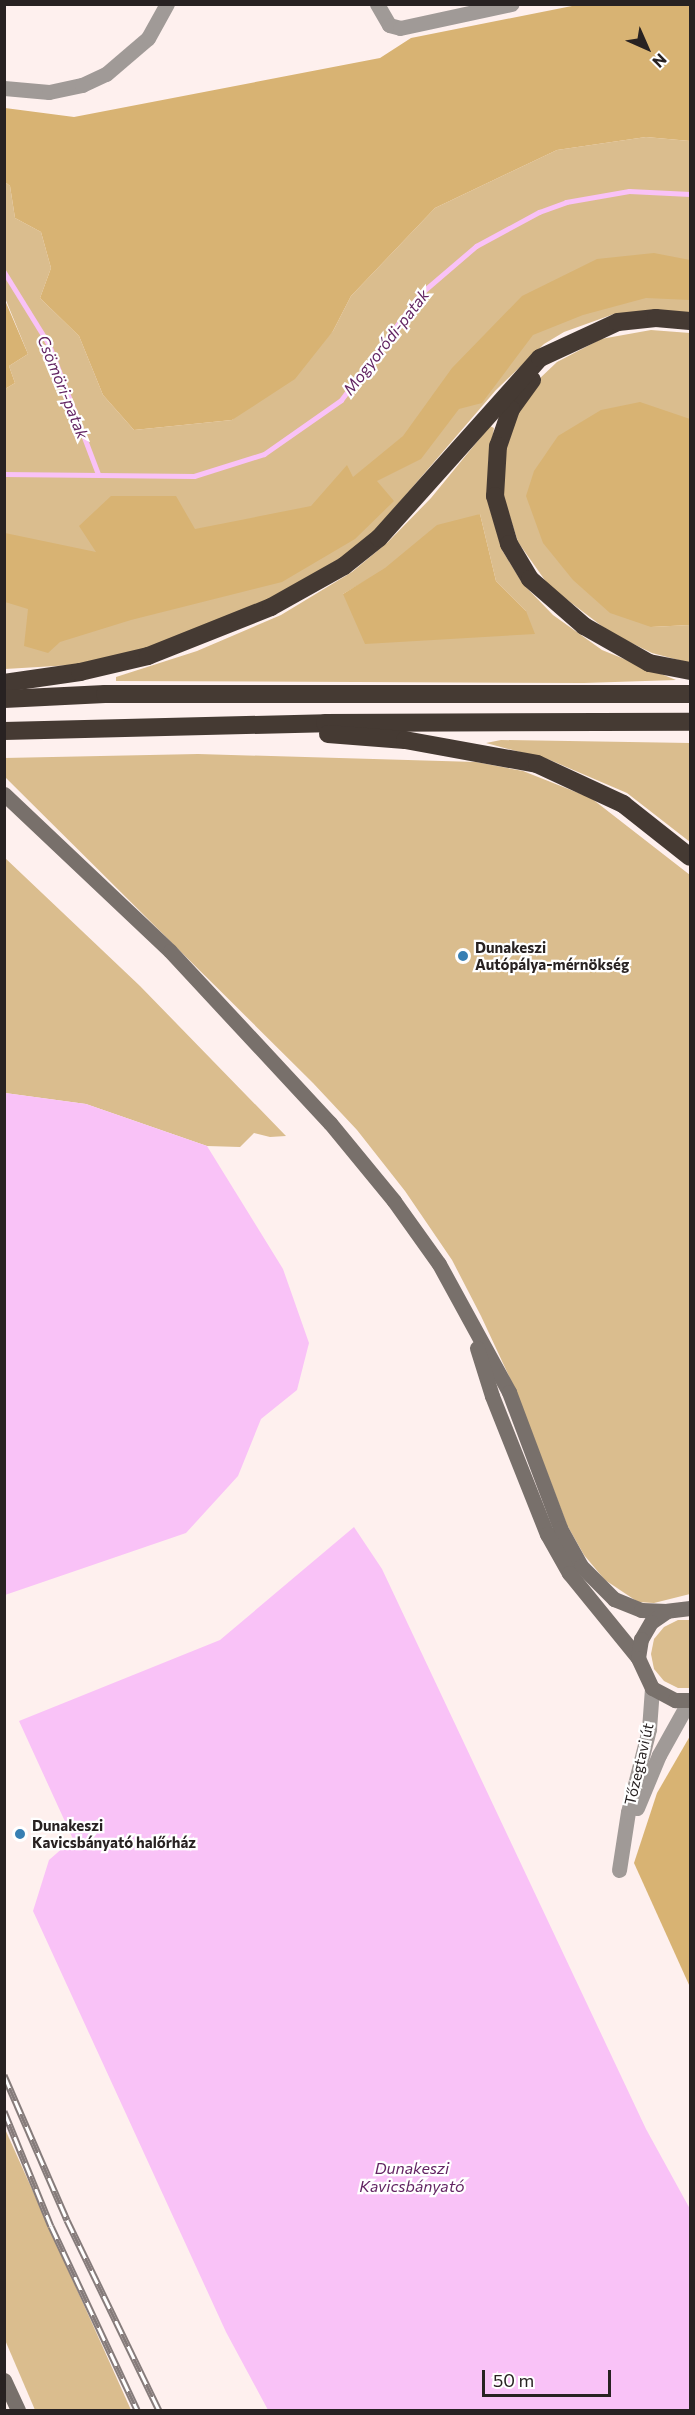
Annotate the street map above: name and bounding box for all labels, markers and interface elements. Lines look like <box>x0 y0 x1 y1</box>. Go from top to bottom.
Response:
north arrow <box>617 18 677 78</box>
text: N <box>649 50 671 72</box>
water label: Mogyoródi-patak <box>339 286 433 398</box>
water label: Csömöri-patak <box>33 332 93 442</box>
place label: Dunakeszi Autópálya-mérnökség <box>475 938 629 973</box>
marker: Dunakeszi Autópálya-mérnökség <box>456 949 470 963</box>
street label: Tőzegtavi út <box>621 1721 657 1807</box>
place label: Dunakeszi Kavicsbányató halőrház <box>32 1816 196 1851</box>
marker: Dunakeszi Kavicsbányató halőrház <box>13 1827 27 1841</box>
water label: Dunakeszi Kavicsbányató <box>359 2158 465 2196</box>
scale bar <box>485 2358 614 2396</box>
text: 50 m <box>493 2369 534 2391</box>

